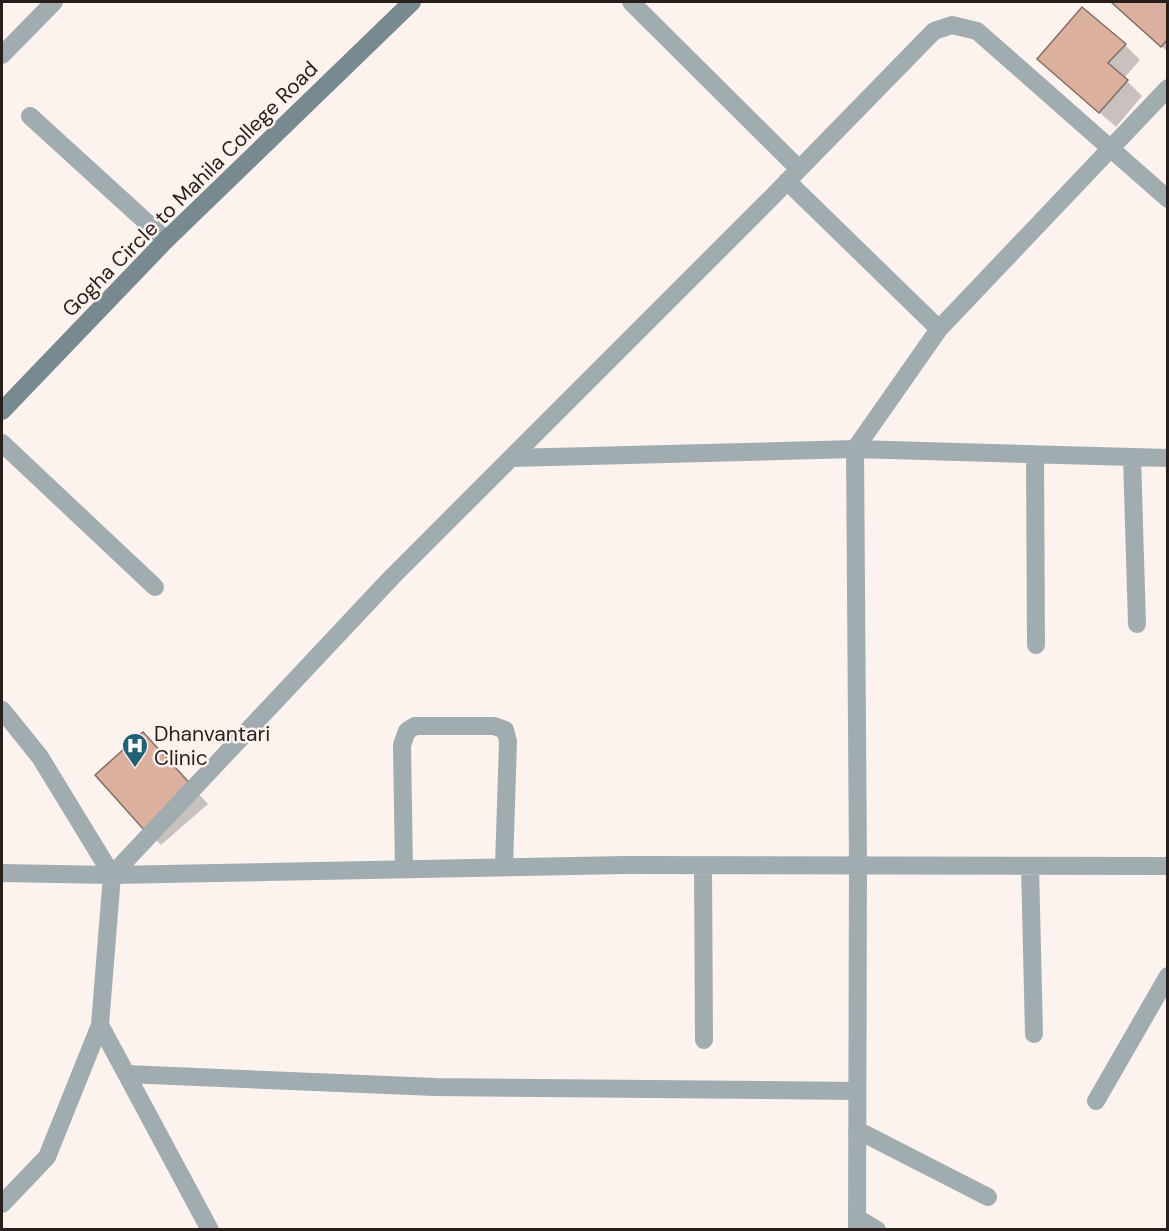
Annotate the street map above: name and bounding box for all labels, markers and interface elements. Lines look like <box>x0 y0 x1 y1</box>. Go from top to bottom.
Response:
street label: Gogha Circle to Mahila College Road <box>56 55 324 323</box>
place label: Dhanvantari Clinic <box>154 720 270 772</box>
hospital icon: Dhanvantari Clinic <box>120 731 150 769</box>

